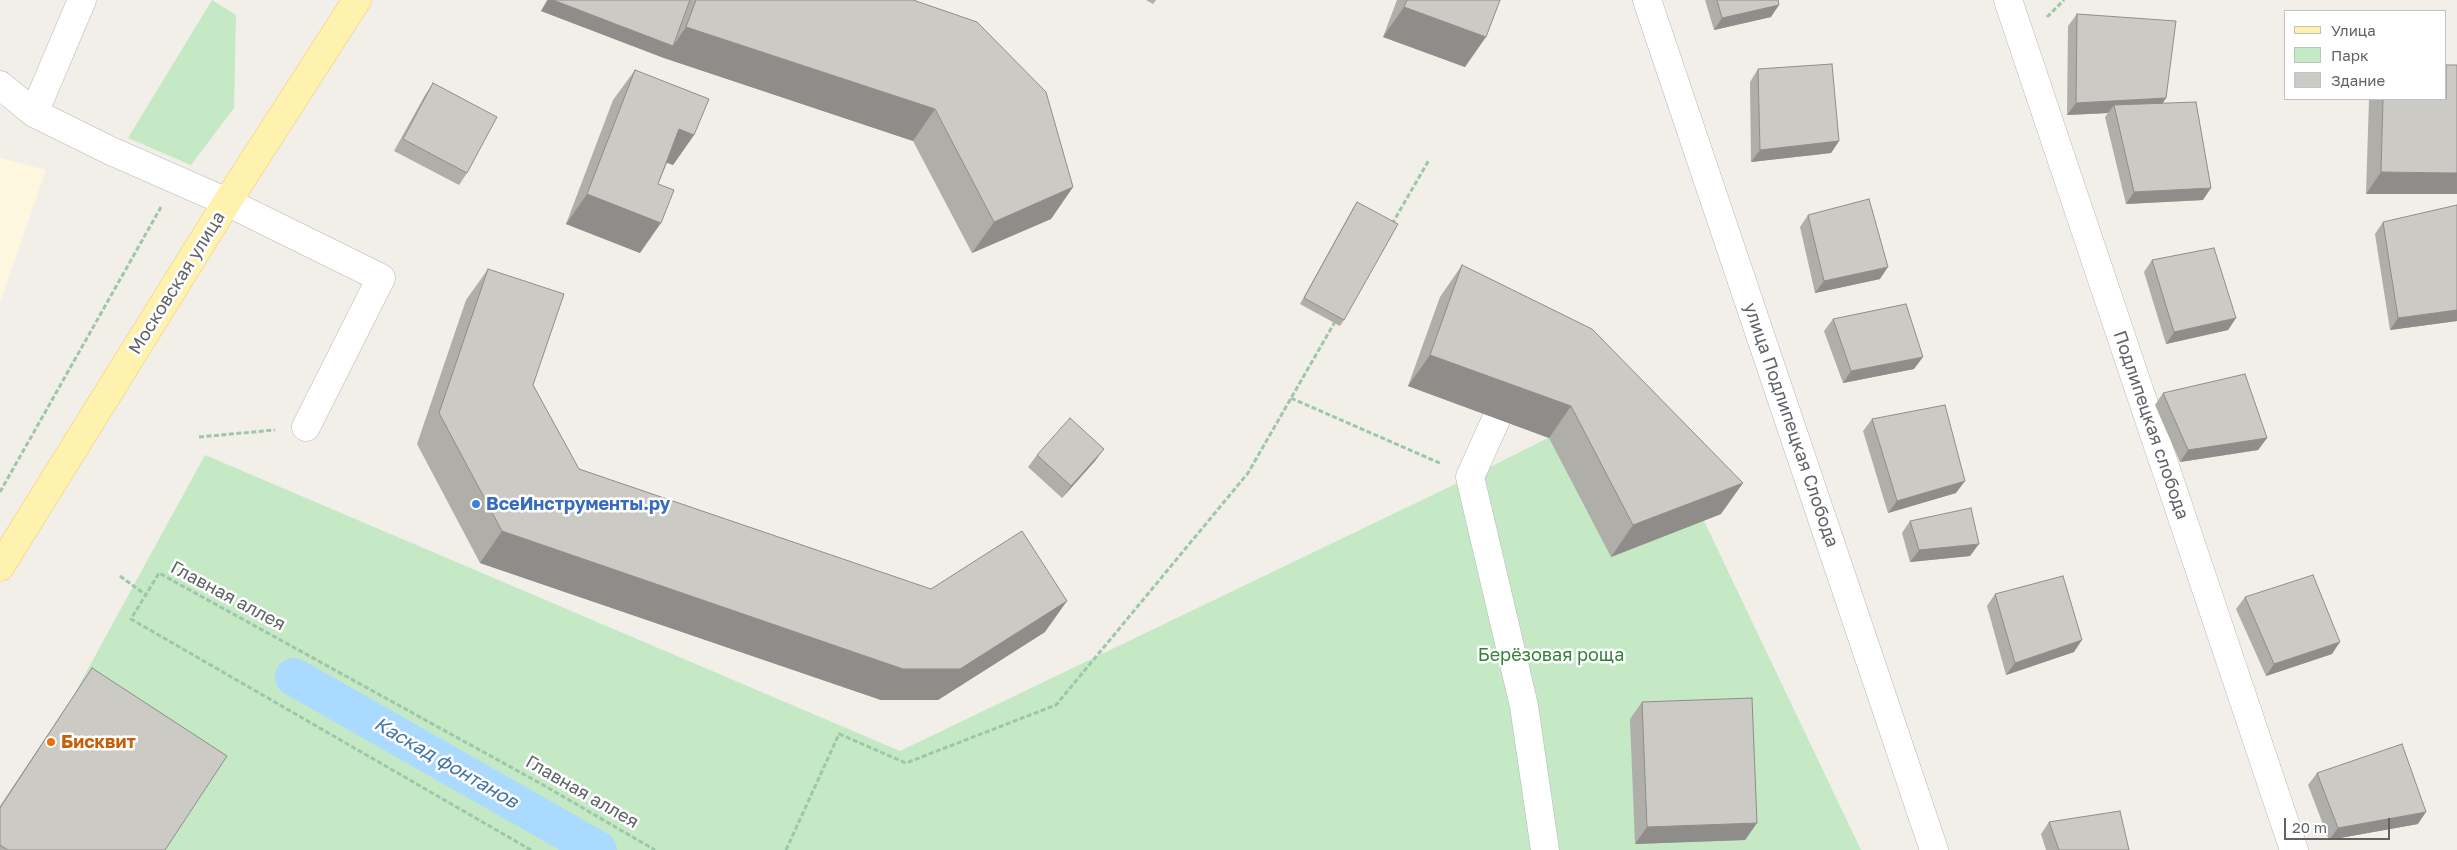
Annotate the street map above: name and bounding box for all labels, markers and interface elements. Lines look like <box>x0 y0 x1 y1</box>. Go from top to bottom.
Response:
legend <box>2284 10 2447 100</box>
text: Улица <box>2331 21 2376 39</box>
text: Парк <box>2331 46 2369 64</box>
text: Здание <box>2331 71 2385 89</box>
street label: Московская улица <box>124 207 230 359</box>
street label: улица Подлипецкая Слобода <box>1739 300 1843 550</box>
street label: Подлипецкая слобода <box>2109 328 2193 522</box>
place label: ВсеИнструменты.ру <box>486 493 670 515</box>
marker: ВсеИнструменты.ру <box>470 498 482 510</box>
street label: Главная аллея <box>167 557 289 635</box>
park label: Берёзовая роща <box>1478 644 1624 666</box>
water label: Каскад фонтанов <box>370 713 522 813</box>
place label: Бисквит <box>61 731 136 753</box>
marker: Бисквит <box>45 736 57 748</box>
street label: Главная аллея <box>522 751 642 833</box>
scale bar <box>2287 808 2393 840</box>
text: 20 m <box>2292 818 2327 836</box>

